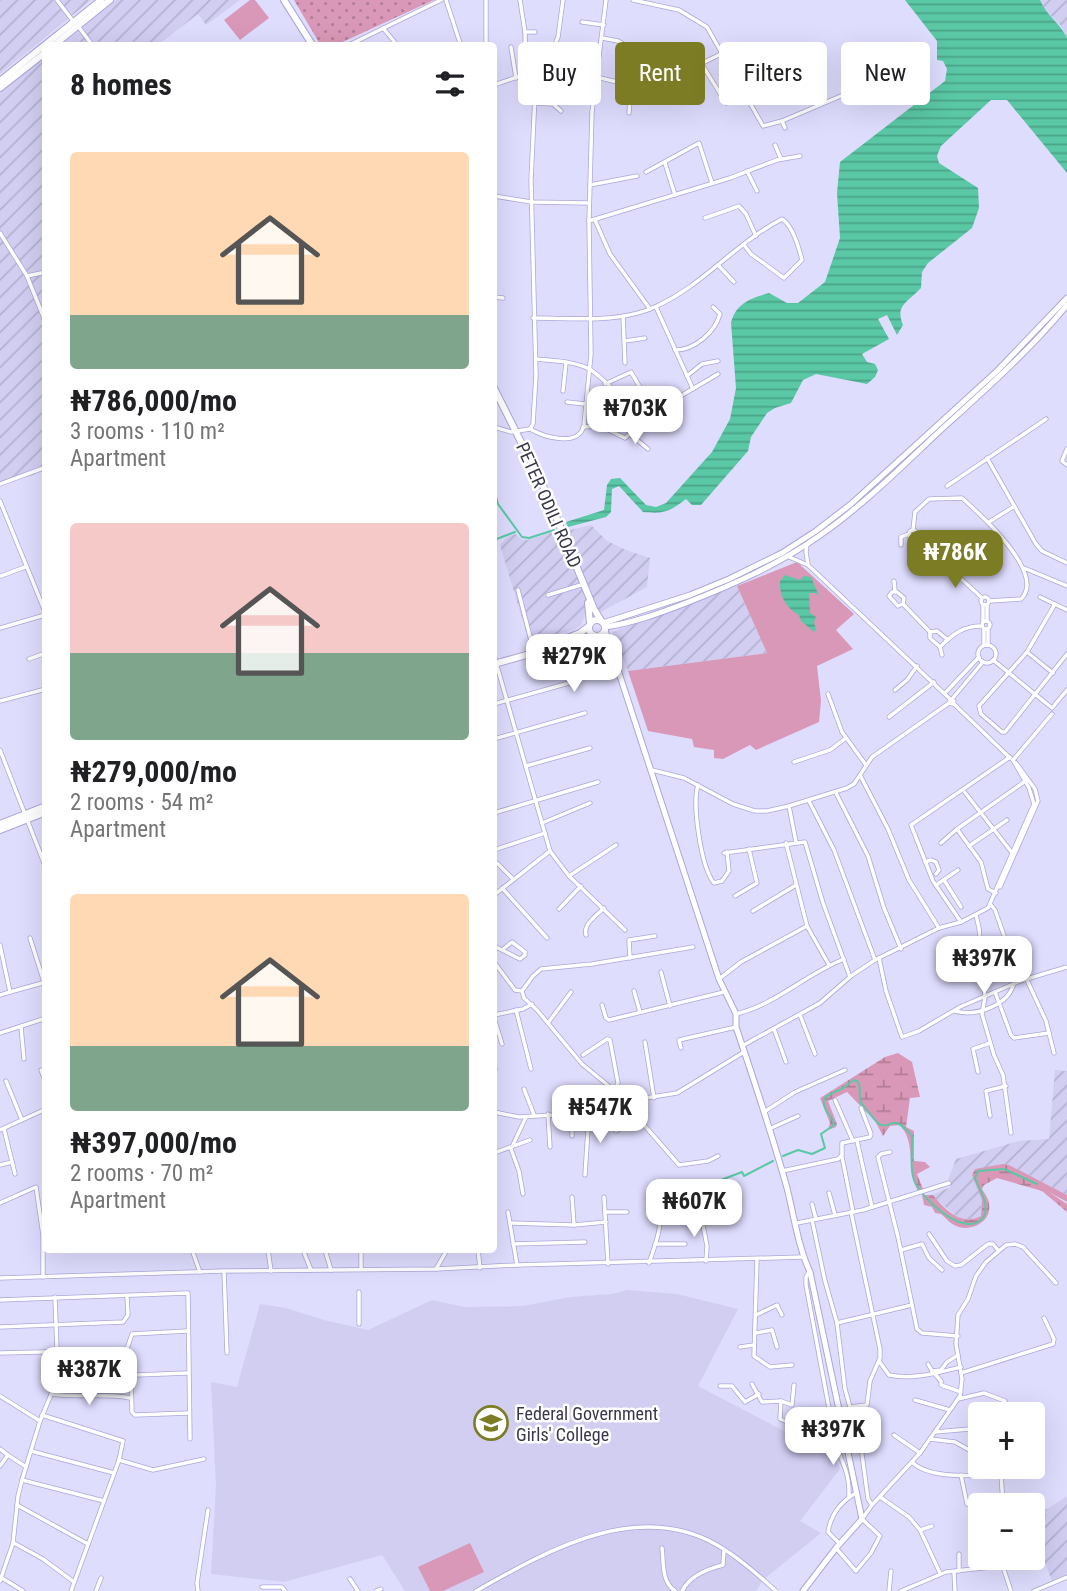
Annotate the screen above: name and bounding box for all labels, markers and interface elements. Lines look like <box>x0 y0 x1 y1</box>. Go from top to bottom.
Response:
chip: Buy <box>518 42 601 105</box>
chip: Rent <box>615 42 705 105</box>
chip: Filters <box>719 42 827 105</box>
chip: New <box>841 42 930 105</box>
icon: filters <box>431 65 469 103</box>
text: 8 homes <box>70 67 172 102</box>
icon: home <box>207 197 333 323</box>
text: ₦786,000/mo <box>70 383 237 418</box>
pin: ₦703K <box>586 386 684 446</box>
text: ₦703K <box>603 395 667 422</box>
text: 3 rooms · 110 m² <box>70 418 225 445</box>
street label: PETER ODILI ROAD <box>512 439 586 571</box>
text: Apartment <box>70 445 166 472</box>
pin: ₦786K <box>906 530 1004 590</box>
text: ₦786K <box>923 539 987 566</box>
icon: home <box>207 568 333 694</box>
pin: ₦279K <box>525 634 623 694</box>
text: ₦279K <box>542 643 606 670</box>
text: ₦279,000/mo <box>70 754 237 789</box>
text: 2 rooms · 54 m² <box>70 789 213 816</box>
text: Apartment <box>70 816 166 843</box>
pin: ₦397K <box>935 936 1033 996</box>
icon: home <box>207 939 333 1065</box>
text: ₦397K <box>952 945 1016 972</box>
pin: ₦547K <box>551 1086 649 1145</box>
text: ₦547K <box>568 1094 632 1121</box>
text: ₦397,000/mo <box>70 1125 237 1160</box>
text: 2 rooms · 70 m² <box>70 1160 213 1187</box>
pin: ₦607K <box>645 1180 743 1239</box>
text: Apartment <box>70 1187 166 1214</box>
text: ₦607K <box>662 1188 726 1215</box>
pin: ₦387K <box>40 1348 138 1407</box>
text: ₦387K <box>57 1356 121 1383</box>
map controls <box>968 1402 1045 1570</box>
button: + <box>968 1402 1045 1479</box>
place label: Federal Government Girls' College <box>516 1403 658 1445</box>
school or university icon: Federal Government Girls' College <box>472 1404 510 1442</box>
pin: ₦397K <box>784 1408 882 1467</box>
text: ₦397K <box>801 1416 865 1443</box>
button: − <box>968 1493 1045 1570</box>

